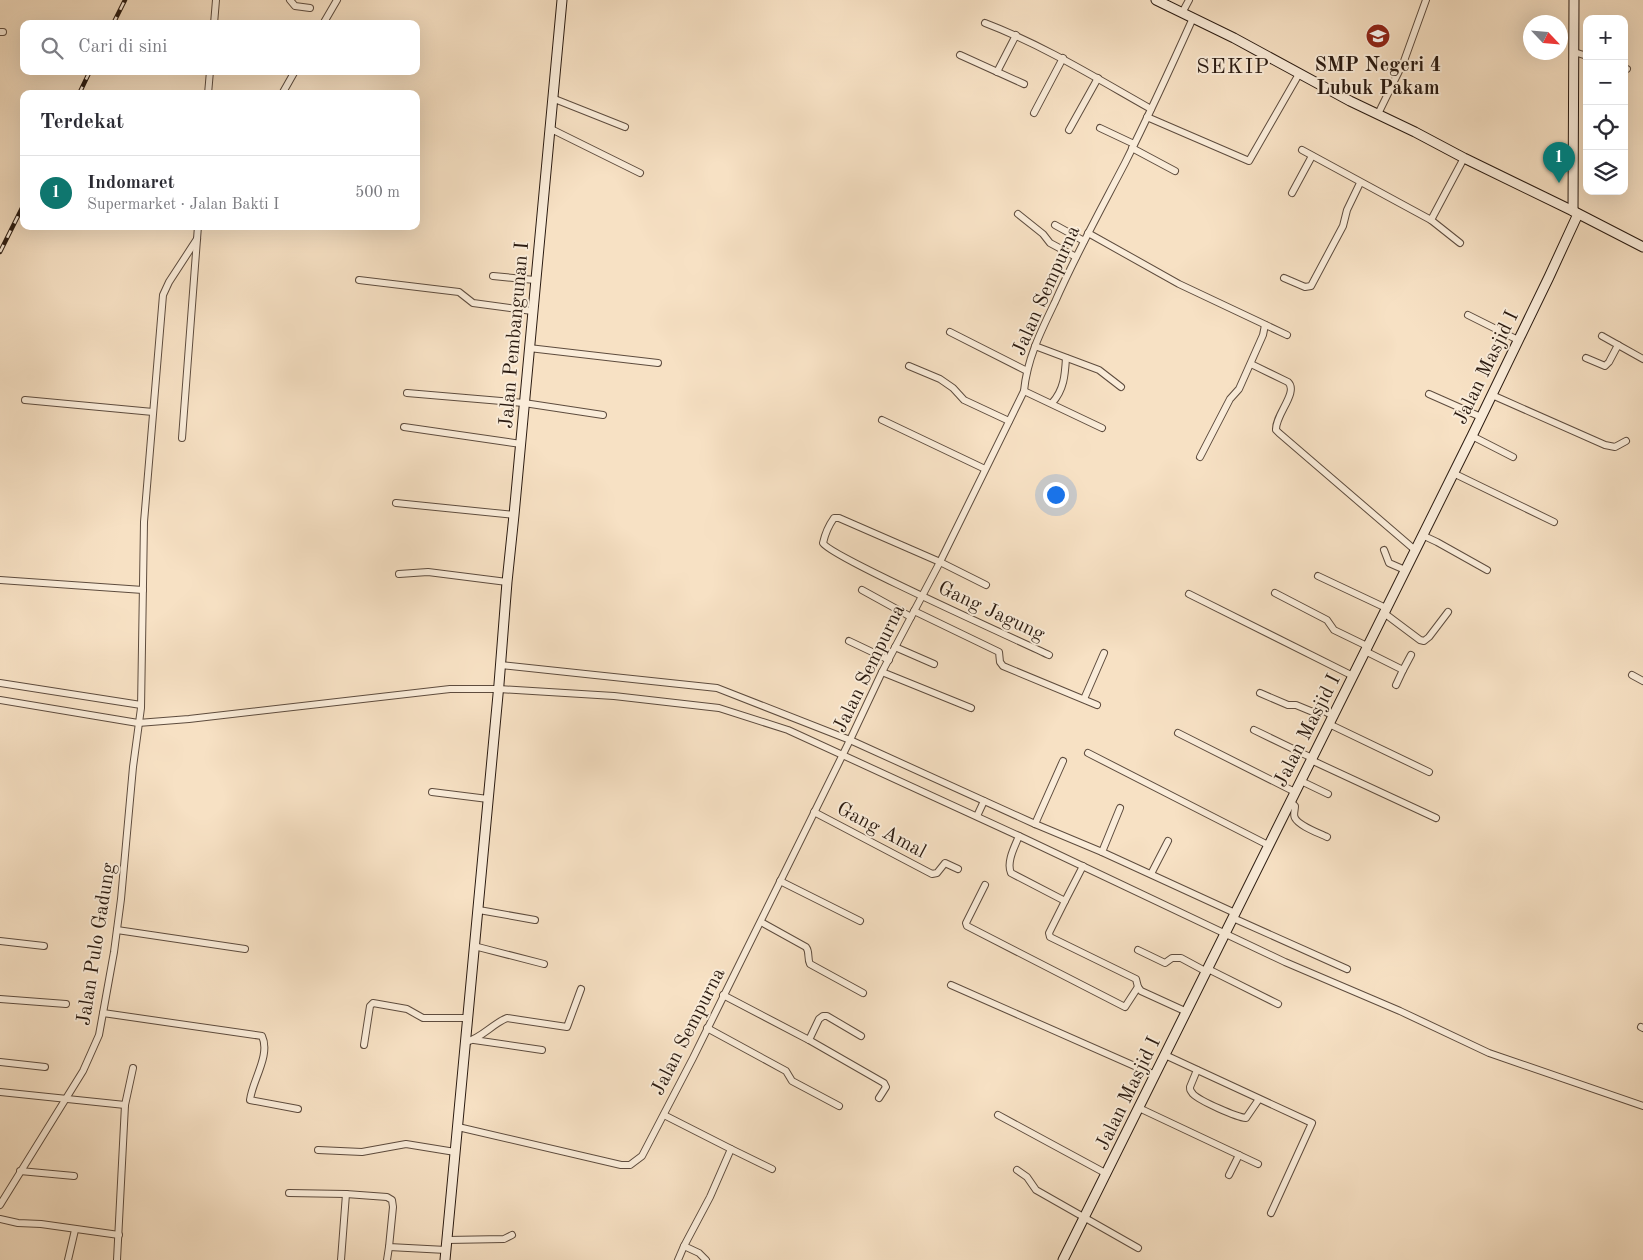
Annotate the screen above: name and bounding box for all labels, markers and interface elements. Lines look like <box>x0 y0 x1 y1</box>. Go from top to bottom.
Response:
north arrow <box>1523 15 1568 60</box>
map controls <box>1583 15 1628 195</box>
button: + <box>1583 15 1628 60</box>
search box <box>20 20 420 75</box>
school or university icon: SMP Negeri 4 Lubuk Pakam <box>1365 23 1391 49</box>
icon: search <box>38 34 66 62</box>
text: Cari di sini <box>78 38 168 57</box>
district label: SEKIP <box>1196 56 1270 78</box>
place label: SMP Negeri 4 Lubuk Pakam <box>1315 56 1441 99</box>
button: − <box>1583 60 1628 105</box>
button: locate <box>1583 105 1628 150</box>
text: Terdekat <box>40 112 124 133</box>
pin: 1 <box>1543 142 1575 183</box>
button: layers <box>1583 150 1628 195</box>
text: Indomaret <box>87 174 175 193</box>
text: 1 <box>51 185 61 201</box>
text: 500 m <box>355 185 400 201</box>
text: Supermarket · Jalan Bakti I <box>87 197 279 213</box>
street label: Jalan Sempurna <box>1009 223 1084 359</box>
street label: Jalan Pembangunan I <box>497 241 533 429</box>
street label: Jalan Masjid I <box>1451 308 1523 428</box>
your location <box>1043 482 1069 508</box>
street label: Gang Jagung <box>935 578 1048 645</box>
street label: Jalan Sempurna <box>830 602 909 736</box>
street label: Jalan Masjid I <box>1271 671 1345 790</box>
street label: Gang Amal <box>833 799 929 863</box>
street label: Jalan Pulo Gadung <box>74 861 120 1027</box>
street label: Jalan Sempurna <box>648 965 729 1099</box>
street label: Jalan Masjid I <box>1093 1034 1165 1154</box>

